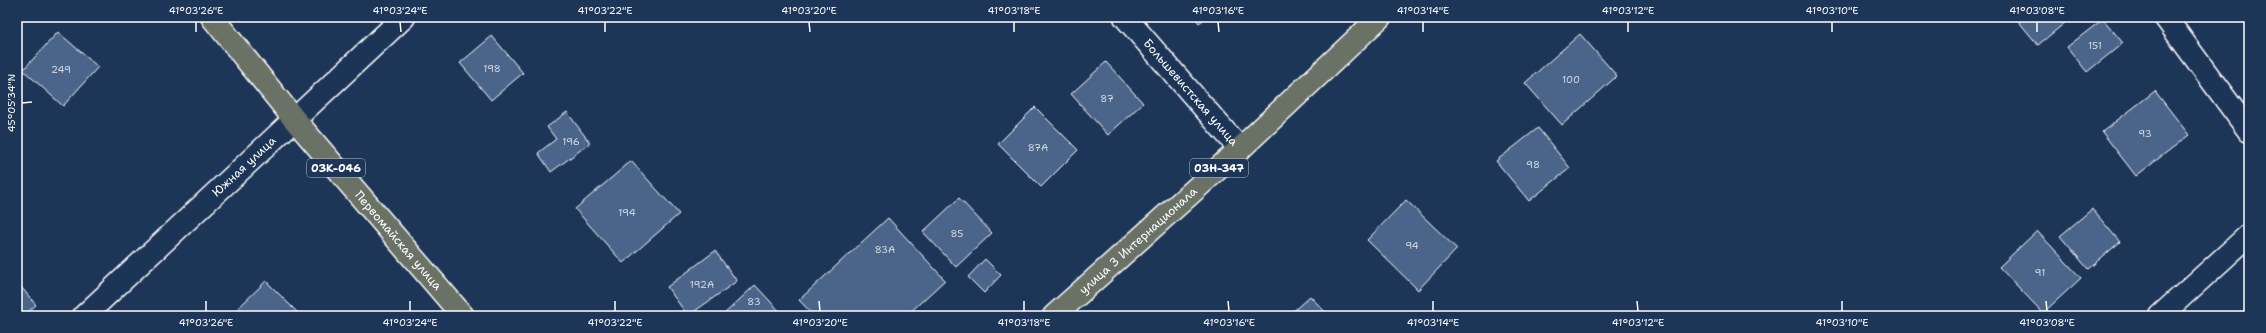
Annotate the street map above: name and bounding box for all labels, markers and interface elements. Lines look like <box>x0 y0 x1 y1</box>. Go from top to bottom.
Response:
text: 41°03'26"E <box>169 4 223 17</box>
text: 41°03'24"E <box>373 4 427 17</box>
text: 41°03'22"E <box>577 4 633 17</box>
text: 41°03'20"E <box>781 4 837 17</box>
text: 41°03'18"E <box>988 4 1040 17</box>
text: 41°03'16"E <box>1192 4 1244 17</box>
text: 41°03'14"E <box>1397 4 1449 17</box>
text: 41°03'12"E <box>1602 4 1654 17</box>
text: 41°03'10"E <box>1806 4 1858 17</box>
text: 41°03'08"E <box>2009 4 2065 17</box>
street label: Большевистская улица <box>1140 35 1242 150</box>
house number: 151 <box>2088 39 2102 52</box>
house number: 198 <box>483 62 501 75</box>
house number: 249 <box>51 63 71 76</box>
house number: 100 <box>1562 73 1580 86</box>
text: 45°05'34"N <box>5 74 18 132</box>
house number: 87 <box>1100 92 1114 105</box>
house number: 93 <box>2138 127 2152 140</box>
street label: Южная улица <box>209 132 280 200</box>
house number: 196 <box>562 135 580 148</box>
house number: 87А <box>1028 141 1048 154</box>
house number: 98 <box>1526 158 1540 171</box>
road number: 03К-046 <box>307 159 365 177</box>
road number: 03Н-347 <box>1190 159 1248 177</box>
street label: улица 3 Интернационала <box>1076 183 1201 298</box>
street label: Первомайская улица <box>351 187 446 294</box>
house number: 194 <box>618 206 636 219</box>
house number: 85 <box>951 227 963 240</box>
house number: 94 <box>1405 239 1419 252</box>
house number: 83А <box>875 243 895 256</box>
house number: 91 <box>2035 266 2045 279</box>
house number: 192А <box>690 278 714 291</box>
house number: 83 <box>747 295 761 308</box>
text: 41°03'26"E <box>179 316 233 329</box>
text: 41°03'24"E <box>383 316 437 329</box>
text: 41°03'22"E <box>587 316 643 329</box>
text: 41°03'20"E <box>792 316 848 329</box>
text: 41°03'18"E <box>998 316 1050 329</box>
text: 41°03'16"E <box>1203 316 1255 329</box>
text: 41°03'14"E <box>1407 316 1459 329</box>
text: 41°03'12"E <box>1612 316 1664 329</box>
text: 41°03'10"E <box>1816 316 1868 329</box>
text: 41°03'08"E <box>2019 316 2075 329</box>

